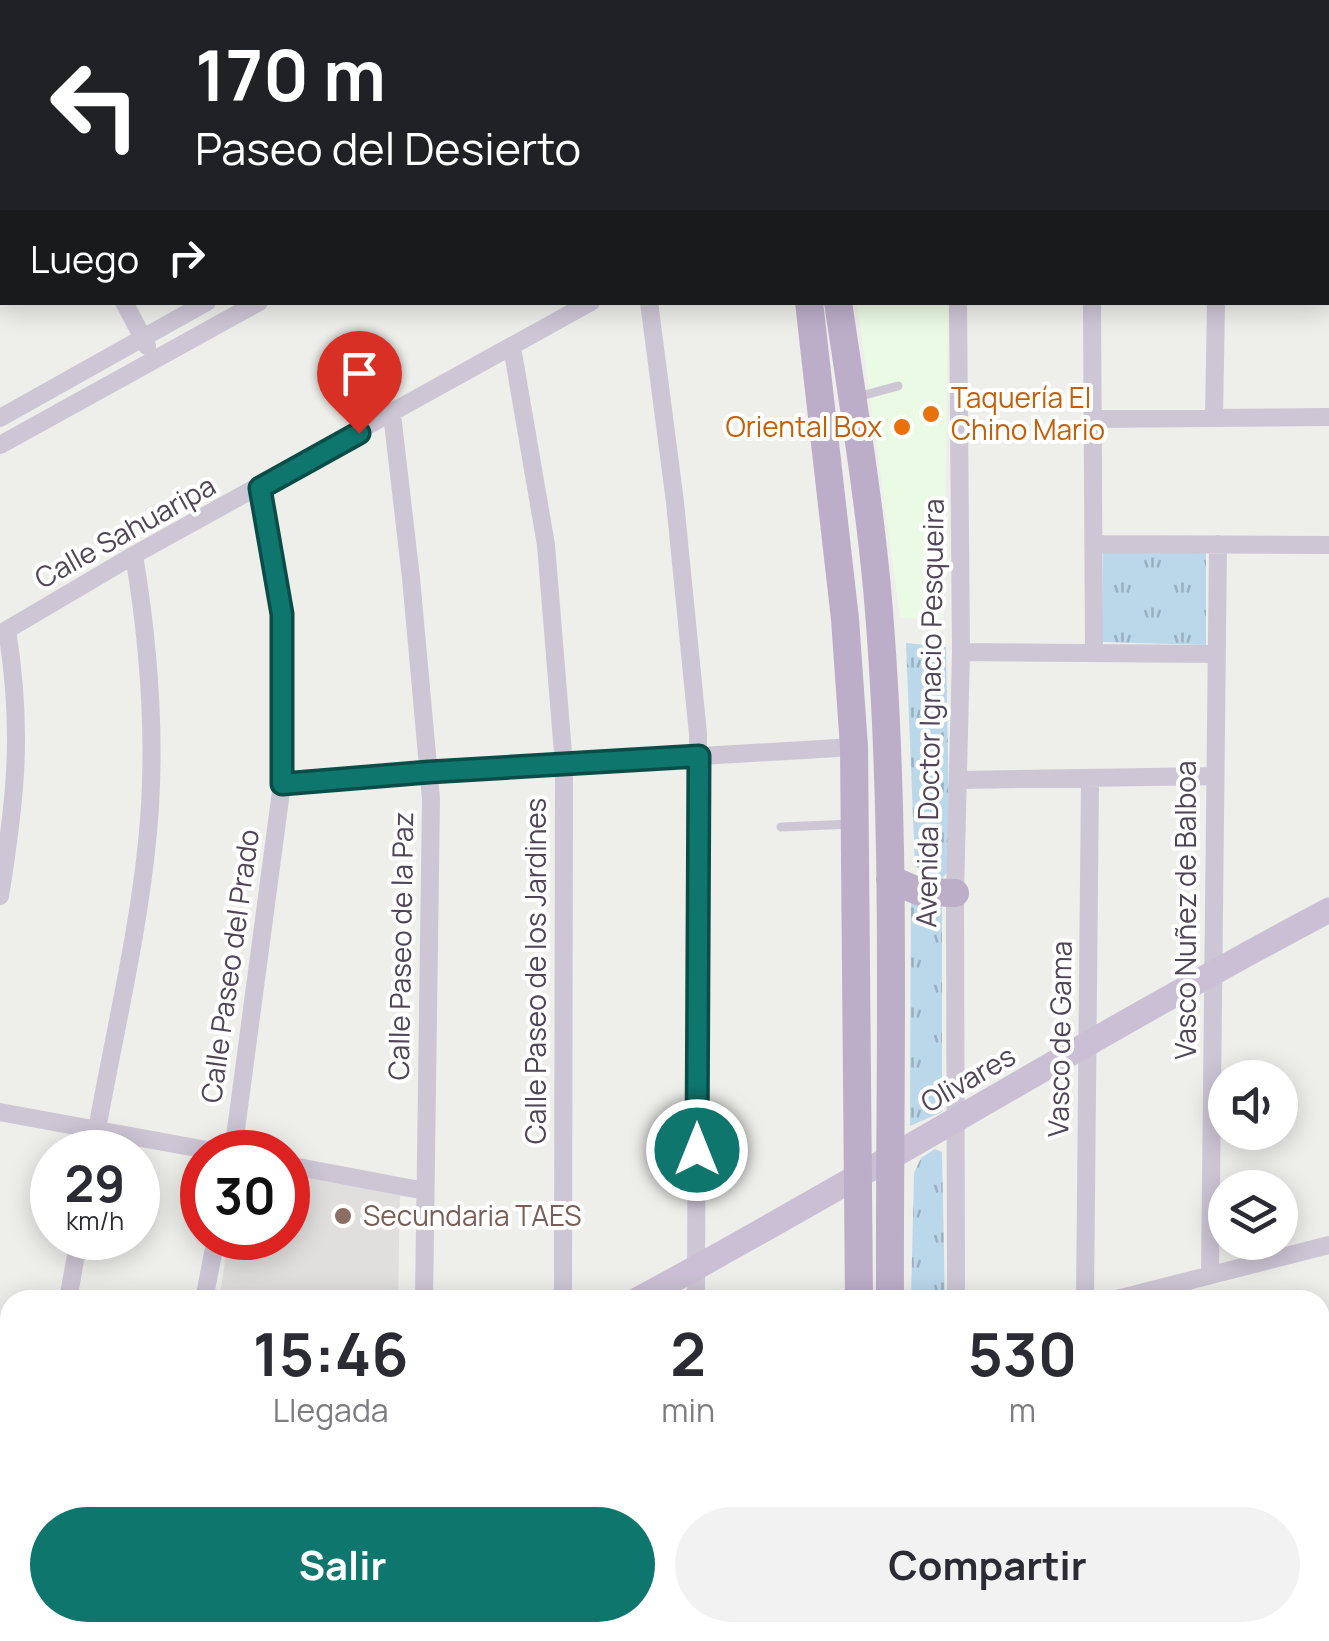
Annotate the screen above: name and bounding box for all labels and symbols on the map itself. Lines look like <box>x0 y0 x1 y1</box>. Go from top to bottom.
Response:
pin <box>317 331 402 434</box>
place label: Taquería El Chino Mario <box>951 378 1105 448</box>
marker: Taquería El Chino Mario <box>920 403 942 425</box>
place label: Oriental Box <box>725 407 882 445</box>
marker: Oriental Box <box>891 416 913 438</box>
street label: Calle Sahuaripa <box>27 466 222 596</box>
street label: Avenida Doctor Ignacio Pesqueira <box>906 498 952 928</box>
street label: Vasco Nuñez de Balboa <box>1166 761 1204 1059</box>
street label: Calle Paseo de los Jardines <box>516 798 554 1144</box>
street label: Calle Paseo de la Paz <box>379 811 421 1081</box>
street label: Calle Paseo del Prado <box>191 827 267 1105</box>
street label: Vasco de Gama <box>1038 941 1080 1137</box>
street label: Olivares <box>913 1036 1022 1120</box>
position arrow <box>645 1098 749 1202</box>
speed limit sign: 30 <box>180 1130 310 1260</box>
place label: Secundaria TAES <box>363 1196 582 1234</box>
marker: Secundaria TAES <box>332 1205 354 1227</box>

